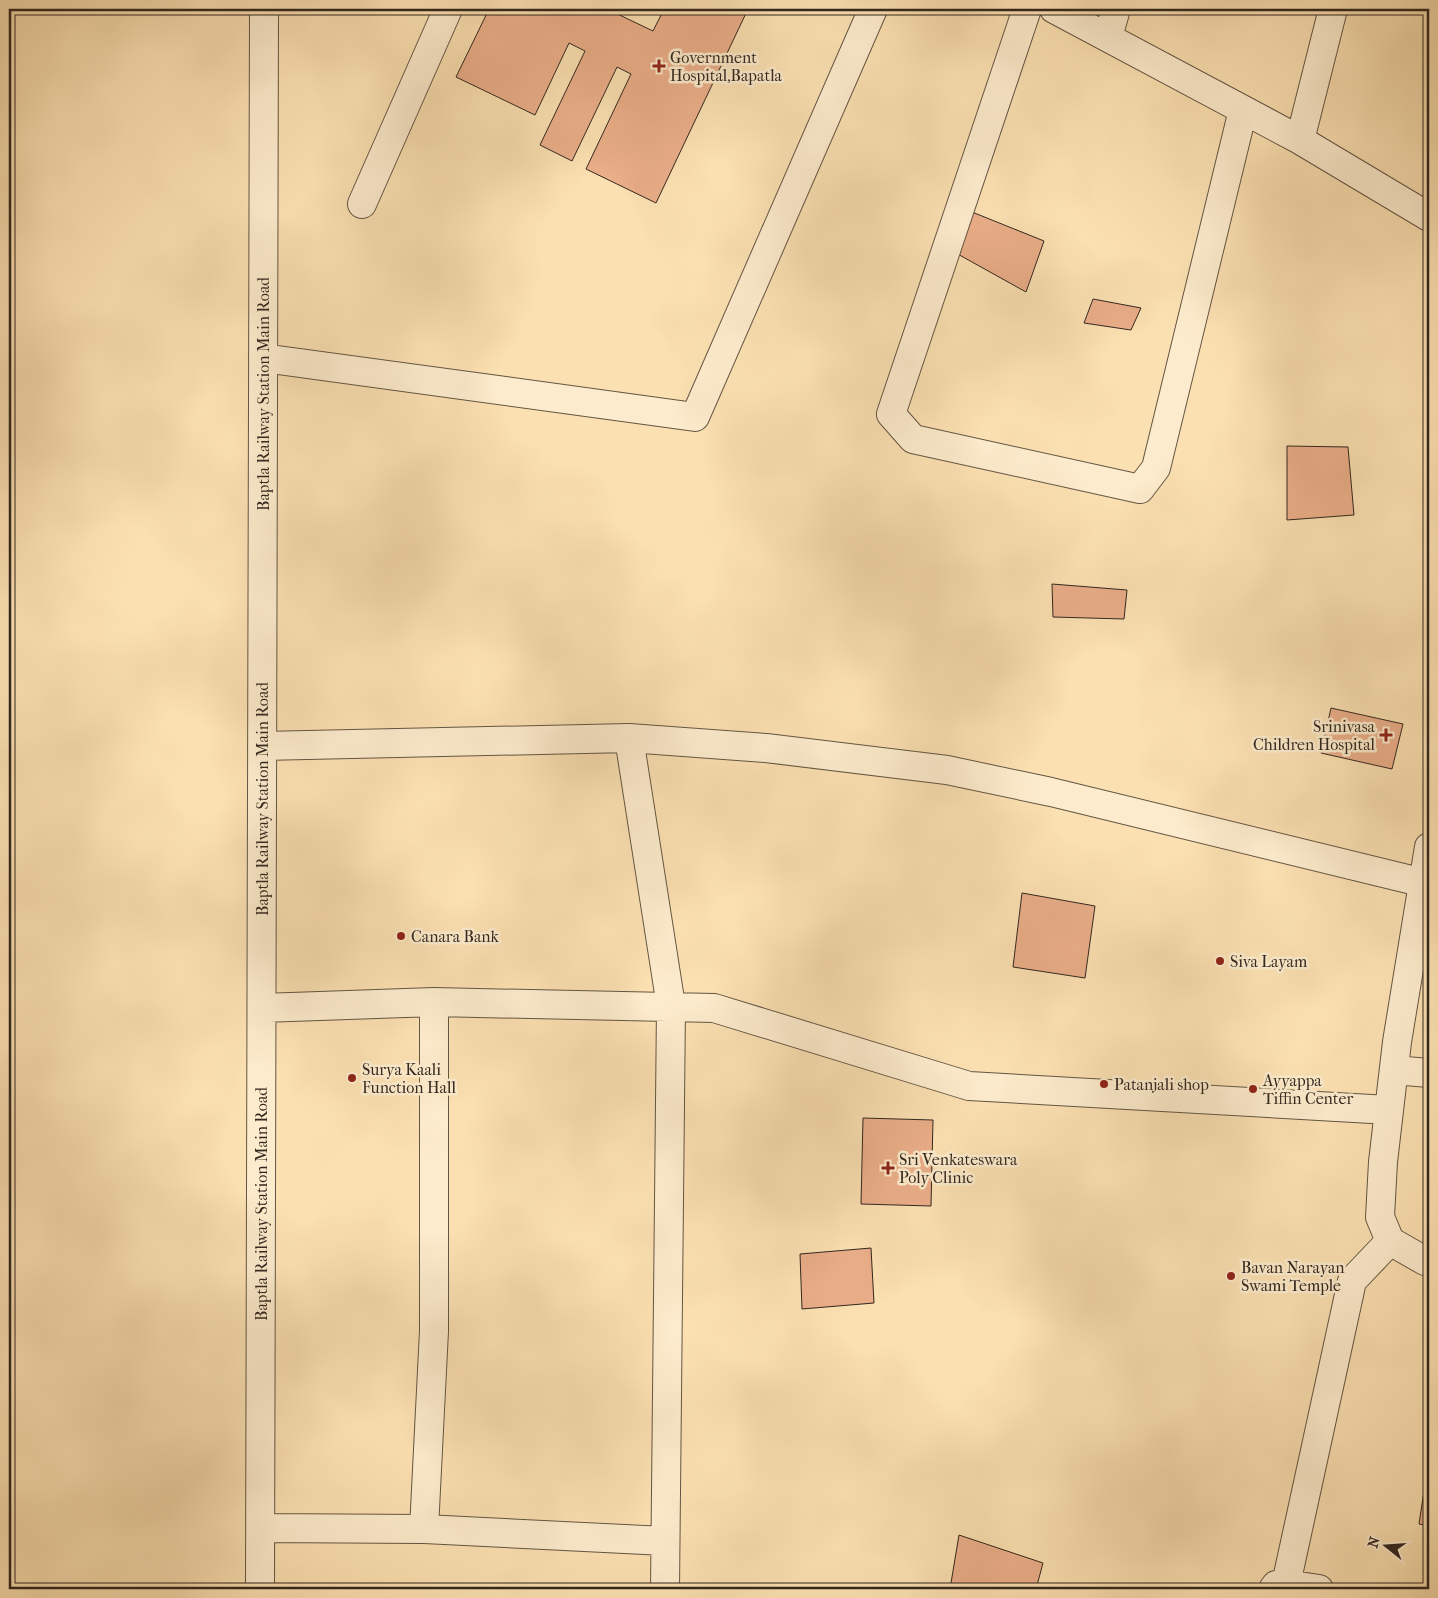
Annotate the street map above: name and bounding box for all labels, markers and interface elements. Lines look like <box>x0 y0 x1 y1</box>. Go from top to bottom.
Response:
place label: Government Hospital,Bapatla <box>670 48 783 85</box>
marker: Government Hospital,Bapatla <box>652 59 666 73</box>
street label: Baptla Railway Station Main Road <box>254 277 273 511</box>
street label: Baptla Railway Station Main Road <box>253 682 272 916</box>
place label: Srinivasa Children Hospital <box>1253 717 1376 754</box>
marker: Srinivasa Children Hospital <box>1379 728 1393 742</box>
place label: Canara Bank <box>411 927 500 946</box>
marker: Canara Bank <box>395 930 407 942</box>
place label: Siva Layam <box>1230 952 1308 971</box>
marker: Siva Layam <box>1214 955 1226 967</box>
place label: Surya Kaali Function Hall <box>362 1060 456 1097</box>
place label: Ayyappa Tiffin Center <box>1262 1071 1353 1108</box>
marker: Surya Kaali Function Hall <box>346 1072 358 1084</box>
place label: Patanjali shop <box>1114 1075 1209 1094</box>
marker: Patanjali shop <box>1098 1078 1110 1090</box>
marker: Ayyappa Tiffin Center <box>1247 1083 1259 1095</box>
street label: Baptla Railway Station Main Road <box>252 1087 271 1321</box>
place label: Sri Venkateswara Poly Clinic <box>899 1150 1018 1187</box>
marker: Sri Venkateswara Poly Clinic <box>881 1161 895 1175</box>
place label: Bavan Narayan Swami Temple <box>1241 1258 1345 1295</box>
marker: Bavan Narayan Swami Temple <box>1225 1270 1237 1282</box>
north arrow <box>1360 1520 1410 1570</box>
text: N <box>1364 1534 1384 1550</box>

